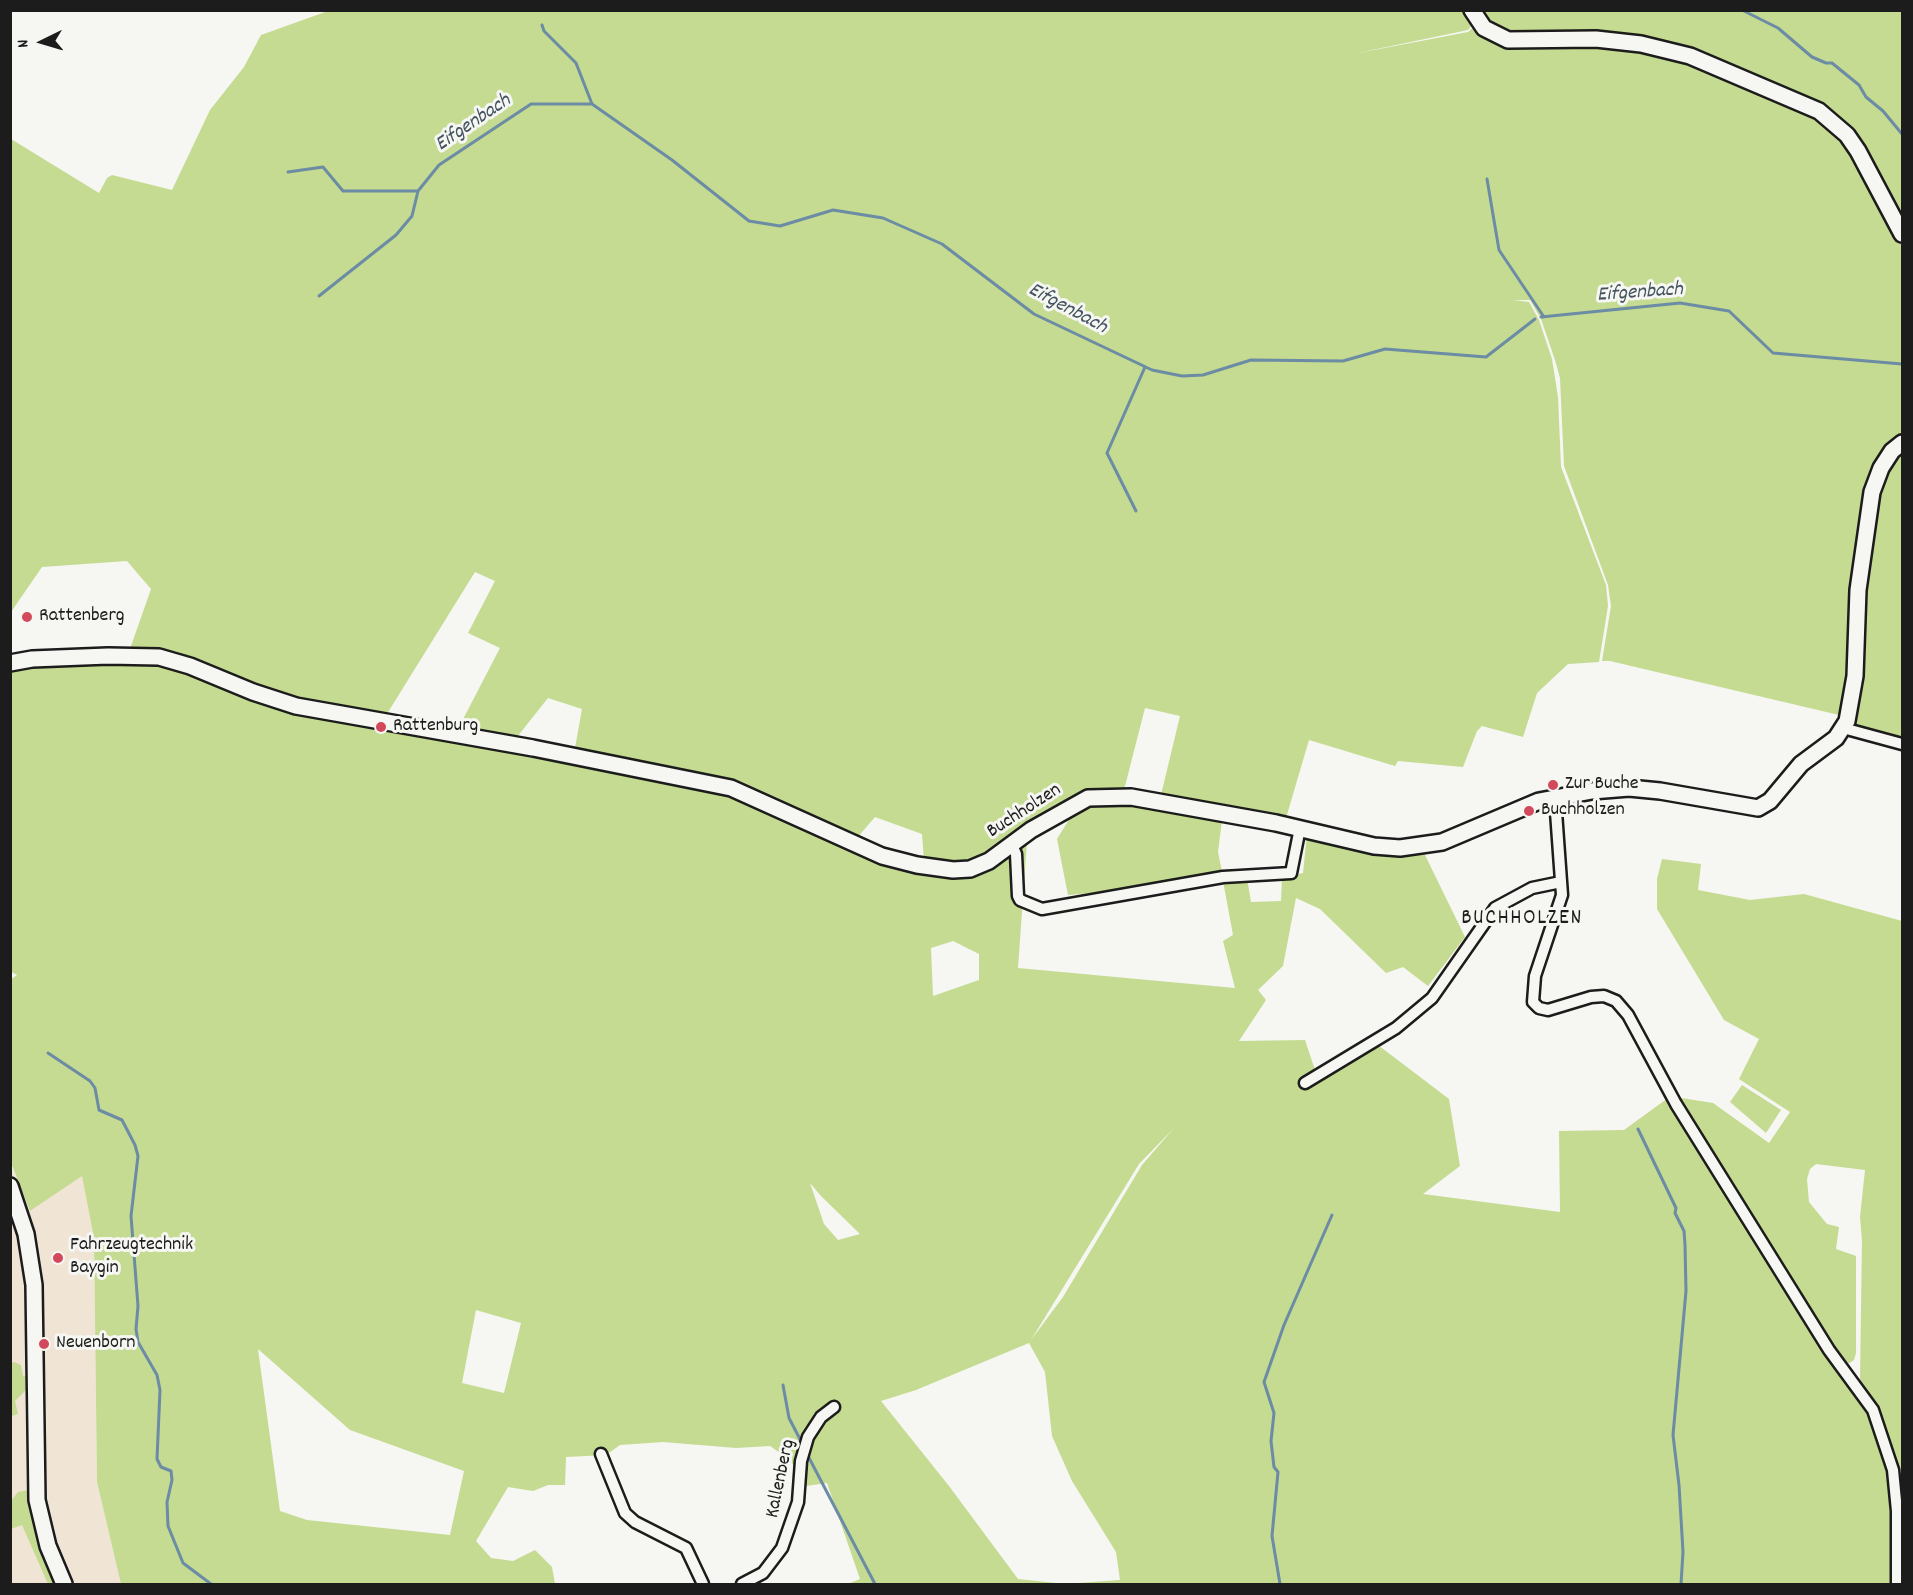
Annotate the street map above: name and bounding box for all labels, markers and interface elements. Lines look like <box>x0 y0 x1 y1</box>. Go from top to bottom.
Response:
north arrow <box>12 12 72 72</box>
text: N <box>12 39 35 49</box>
water label: Eifgenbach <box>431 90 517 158</box>
water label: Eifgenbach <box>1596 278 1684 310</box>
water label: Eifgenbach <box>1023 279 1111 341</box>
place label: Rattenberg <box>39 605 125 629</box>
marker: Rattenberg <box>20 610 34 624</box>
place label: Rattenburg <box>393 715 478 739</box>
marker: Rattenburg <box>374 720 388 734</box>
place label: Zur Buche <box>1565 773 1639 797</box>
marker: Zur Buche <box>1546 778 1560 792</box>
street label: Buchholzen <box>983 779 1067 845</box>
place label: Buchholzen <box>1541 799 1625 823</box>
marker: Buchholzen <box>1522 804 1536 818</box>
district label: BUCHHOLZEN <box>1461 907 1583 933</box>
place label: Fahrzeugtechnik Baygin <box>70 1234 193 1281</box>
marker: Fahrzeugtechnik Baygin <box>51 1251 65 1265</box>
place label: Neuenborn <box>56 1332 136 1356</box>
marker: Neuenborn <box>37 1337 51 1351</box>
street label: Kallenberg <box>762 1437 802 1521</box>

